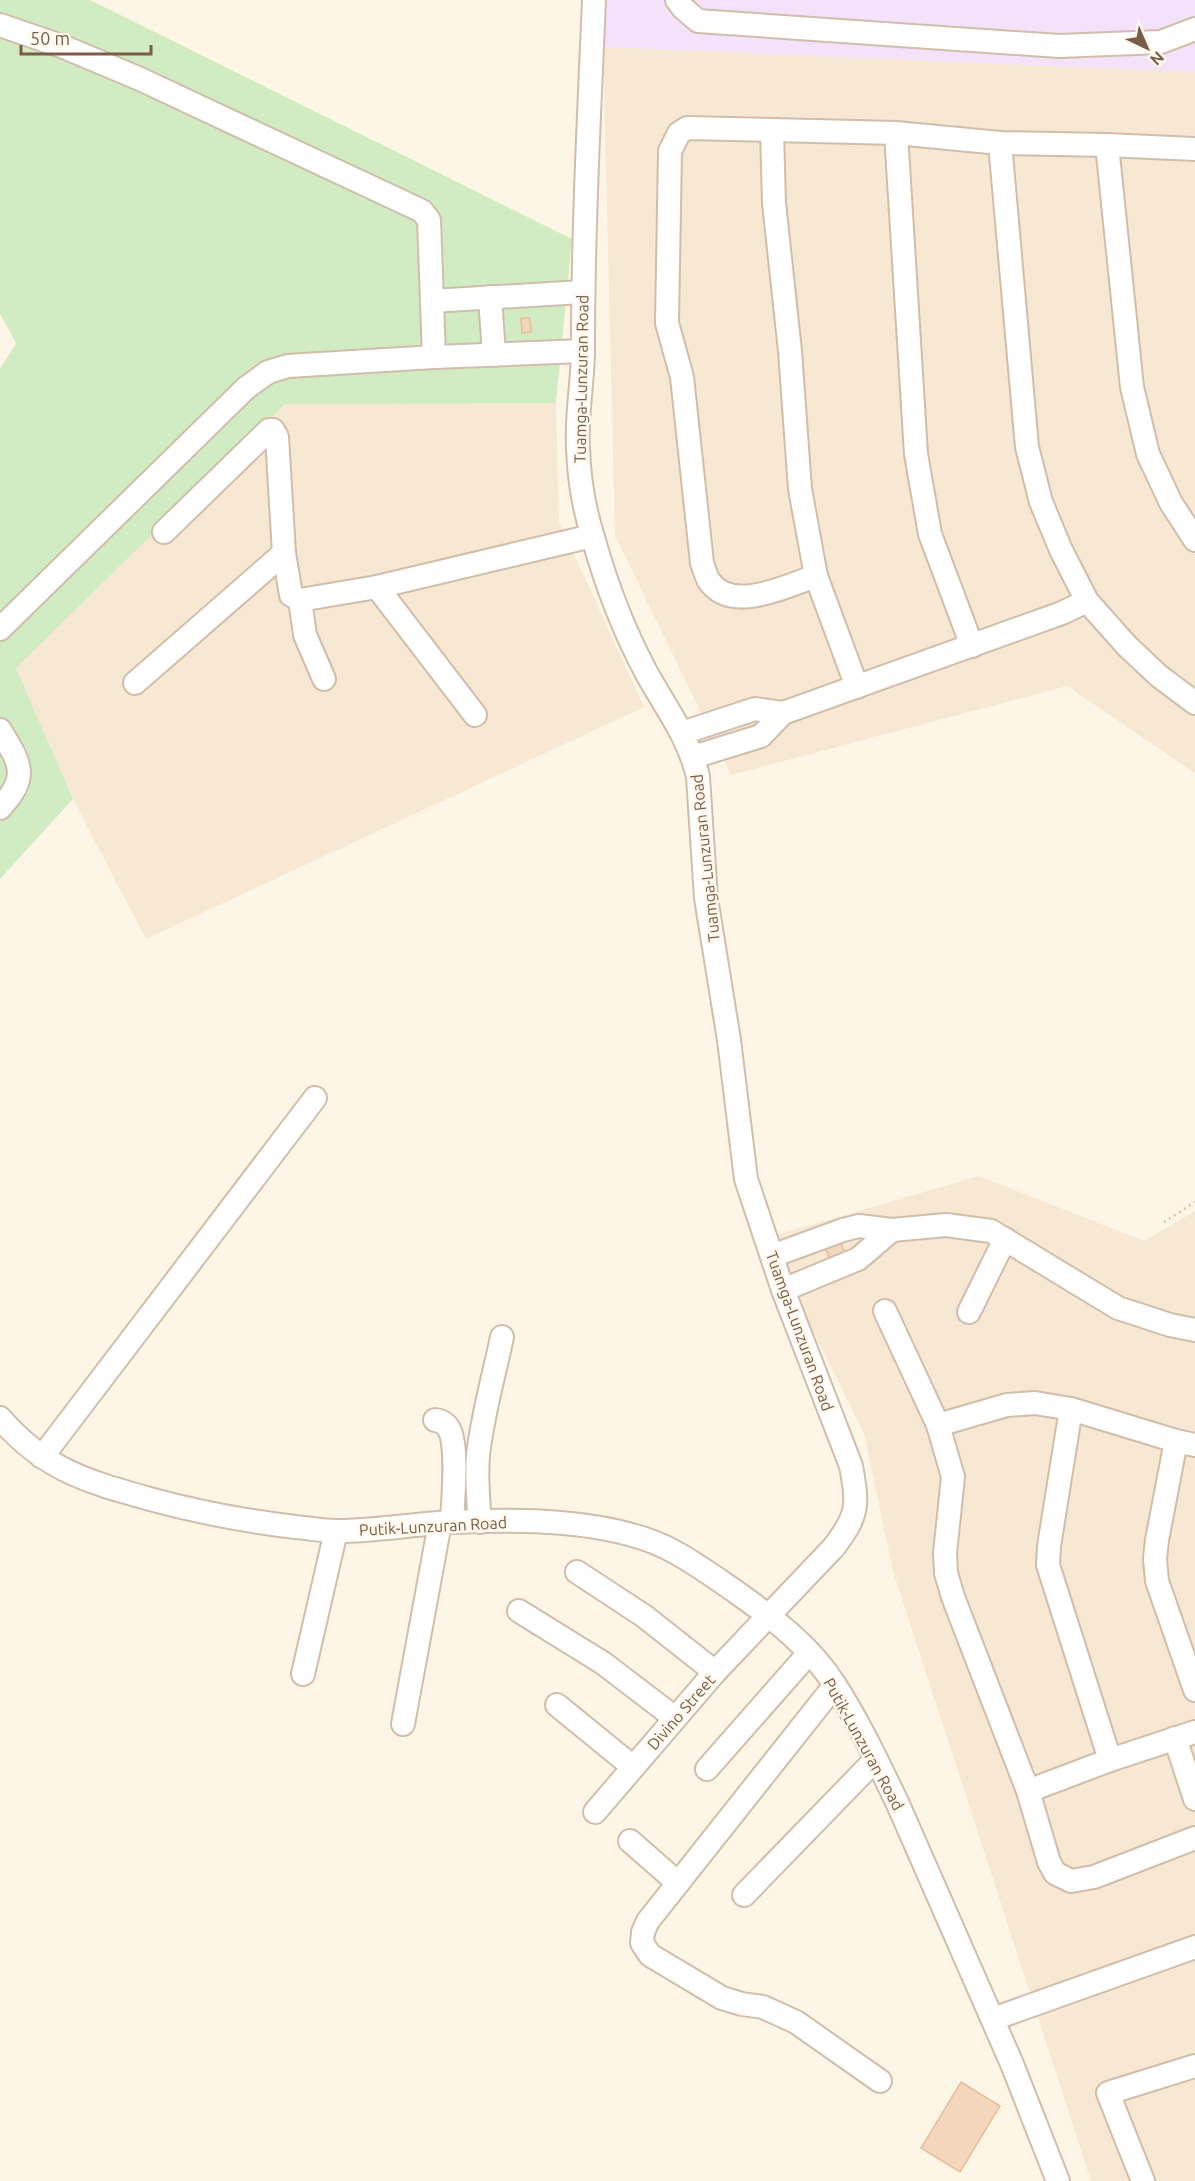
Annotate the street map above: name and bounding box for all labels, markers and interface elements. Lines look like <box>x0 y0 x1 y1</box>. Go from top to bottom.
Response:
scale bar <box>21 18 152 56</box>
north arrow <box>1117 18 1177 78</box>
text: 50 m <box>30 28 70 48</box>
text: N <box>1147 48 1168 69</box>
street label: Tuamga-Lunzuran Road <box>571 295 591 463</box>
street label: Tuamga-Lunzuran Road <box>687 773 723 943</box>
street label: Tuamga-Lunzuran Road <box>763 1249 837 1413</box>
street label: Putik-Lunzuran Road <box>359 1513 507 1539</box>
street label: Divino Street <box>643 1670 719 1753</box>
street label: Putik-Lunzuran Road <box>820 1675 908 1813</box>

